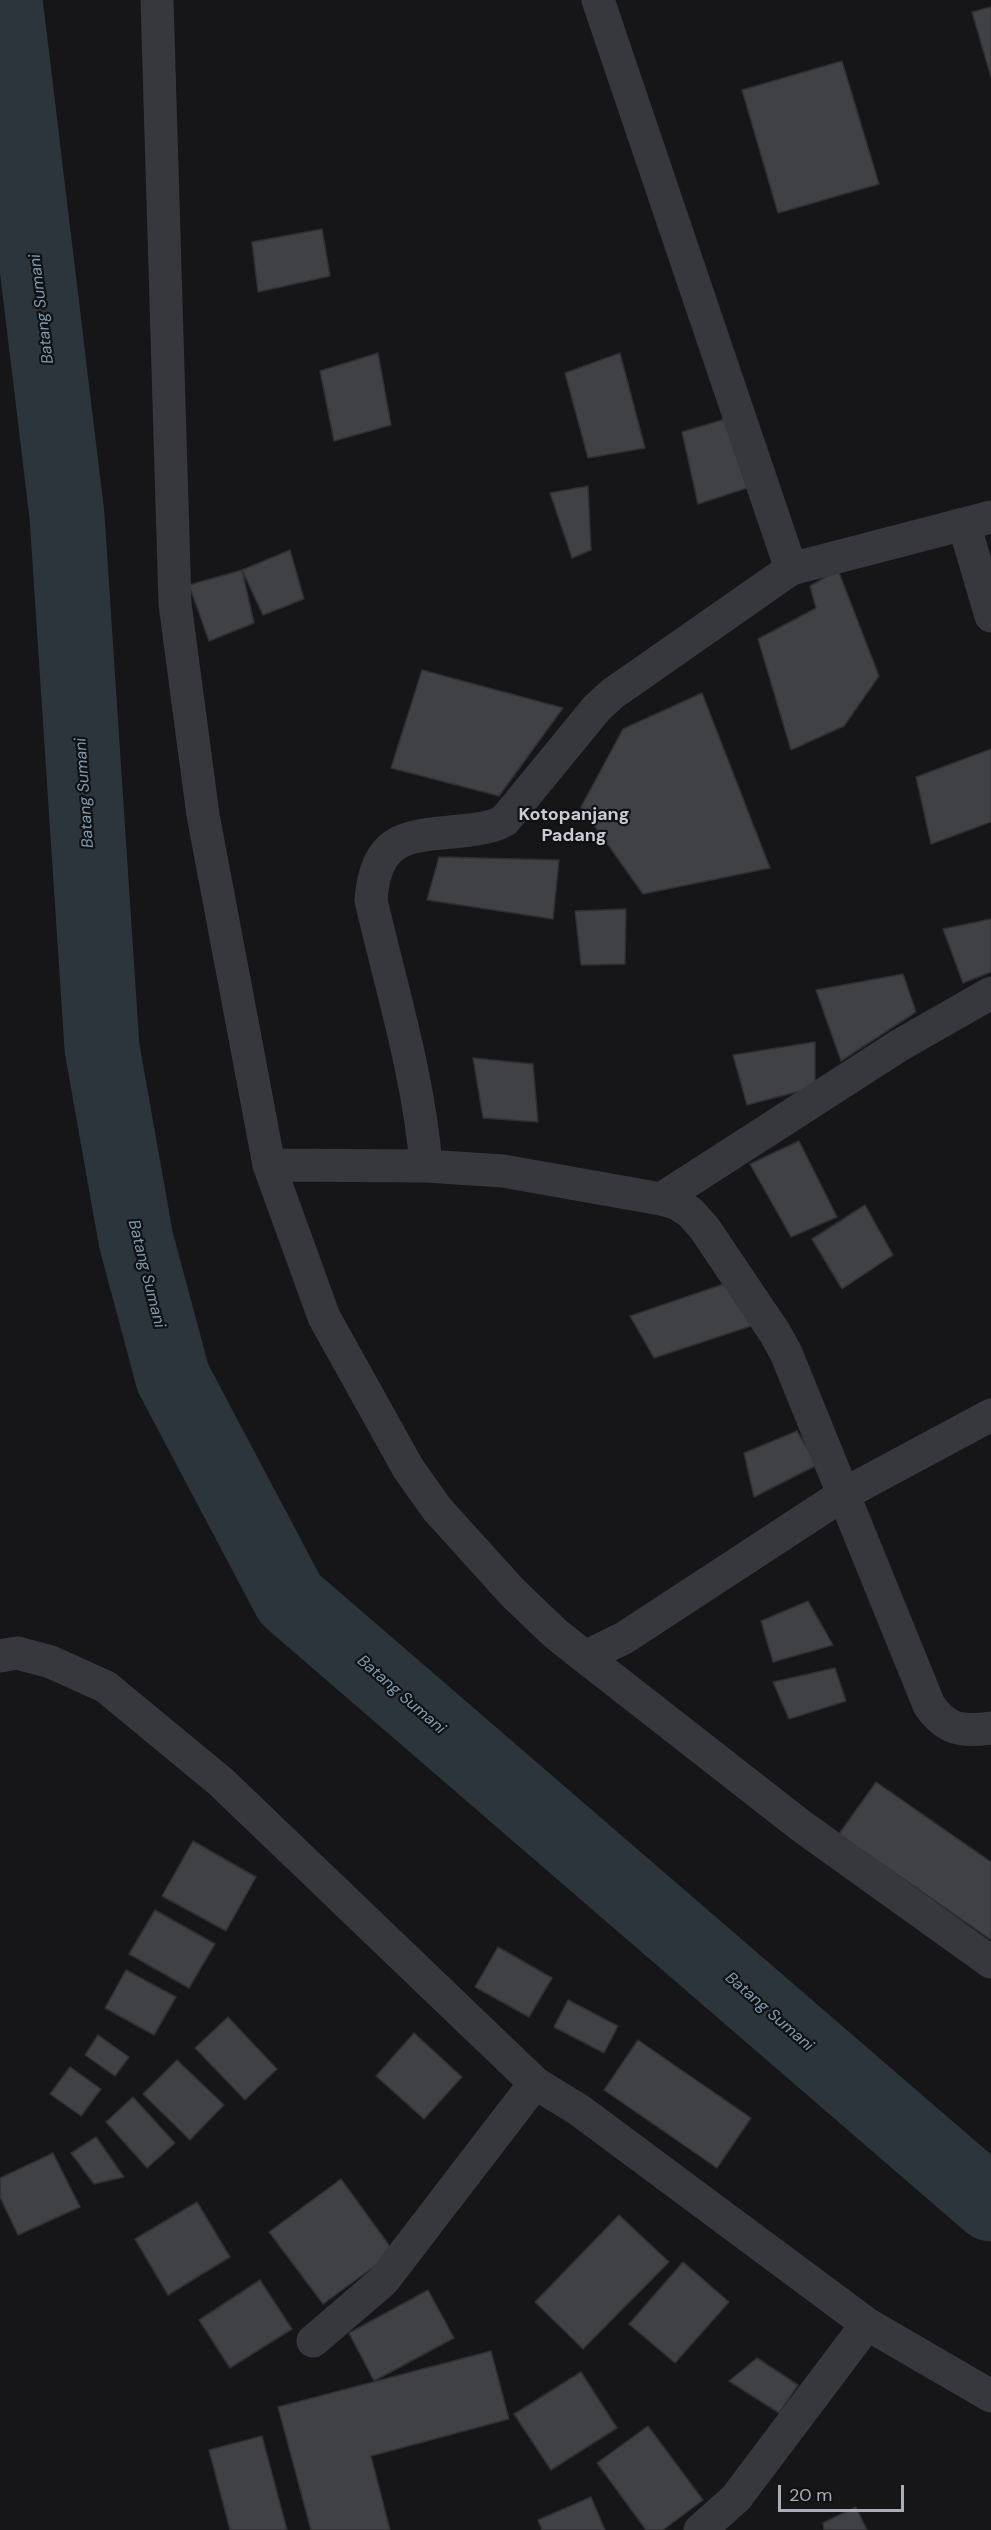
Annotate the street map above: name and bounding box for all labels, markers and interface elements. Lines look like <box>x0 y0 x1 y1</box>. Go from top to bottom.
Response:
water label: Batang Sumani <box>26 253 58 365</box>
water label: Batang Sumani <box>72 737 98 849</box>
district label: Kotopanjang Padang <box>519 804 629 846</box>
water label: Batang Sumani <box>123 1218 169 1330</box>
water label: Batang Sumani <box>353 1651 449 1739</box>
water label: Batang Sumani <box>721 1968 817 2056</box>
scale bar <box>781 2473 907 2511</box>
text: 20 m <box>789 2483 832 2507</box>

